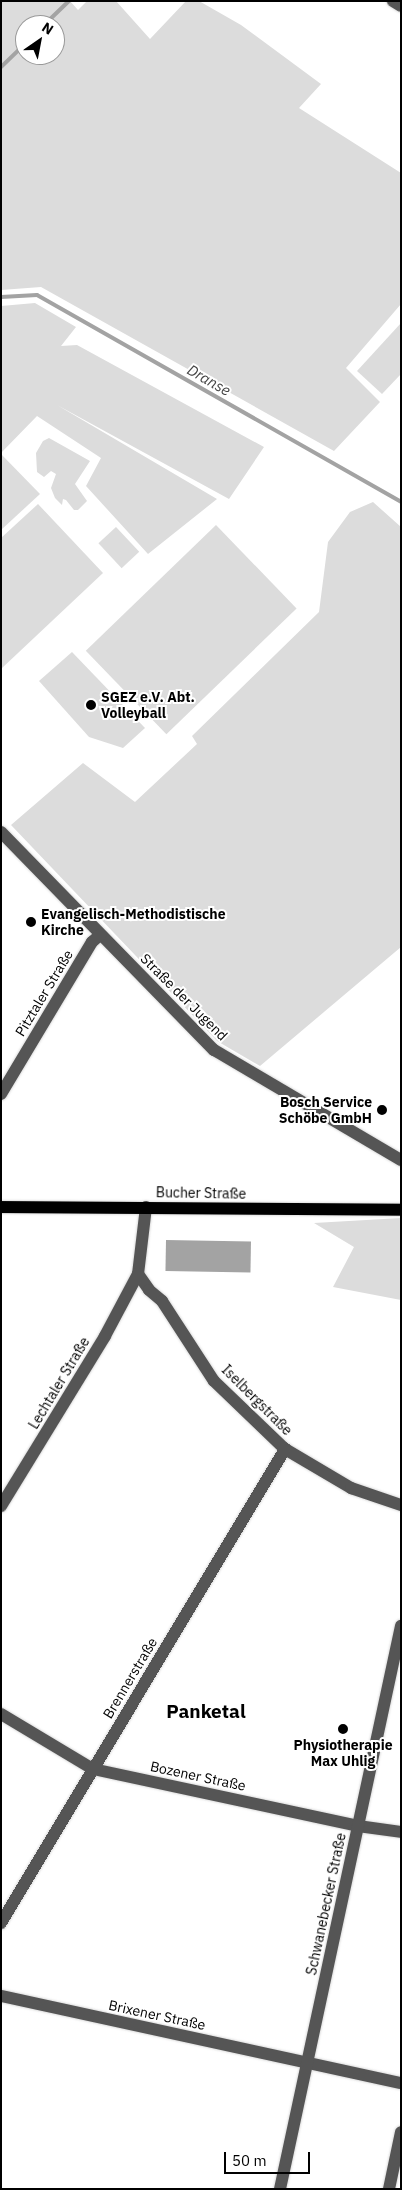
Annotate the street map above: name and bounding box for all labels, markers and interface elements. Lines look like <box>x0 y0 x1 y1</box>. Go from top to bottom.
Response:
north arrow <box>15 15 65 65</box>
text: N <box>38 18 57 39</box>
water label: Dranse <box>184 360 234 400</box>
place label: SGEZ e.V. Abt. Volleyball <box>101 689 195 722</box>
marker: SGEZ e.V. Abt. Volleyball <box>85 699 97 711</box>
place label: Evangelisch-Methodistische Kirche <box>41 906 226 939</box>
marker: Evangelisch-Methodistische Kirche <box>25 916 37 928</box>
street label: Pitztaler Straße <box>12 947 76 1039</box>
street label: Straße der Jugend <box>137 950 231 1044</box>
place label: Bosch Service Schöbe GmbH <box>279 1094 372 1126</box>
marker: Bosch Service Schöbe GmbH <box>376 1104 388 1116</box>
street label: Bucher Straße <box>156 1184 246 1202</box>
street label: Lechtaler Straße <box>25 1334 93 1432</box>
street label: Iselbergstraße <box>218 1361 296 1439</box>
street label: Brennerstraße <box>99 1634 161 1722</box>
district label: Panketal <box>166 1701 246 1723</box>
marker: Physiotherapie Max Uhlig <box>337 1723 349 1735</box>
place label: Physiotherapie Max Uhlig <box>293 1737 393 1770</box>
street label: Bozener Straße <box>149 1758 247 1794</box>
street label: Schwanebecker Straße <box>303 1831 349 1977</box>
street label: Brixener Straße <box>107 1997 207 2033</box>
scale bar <box>227 2142 313 2174</box>
text: 50 m <box>232 2151 267 2170</box>

